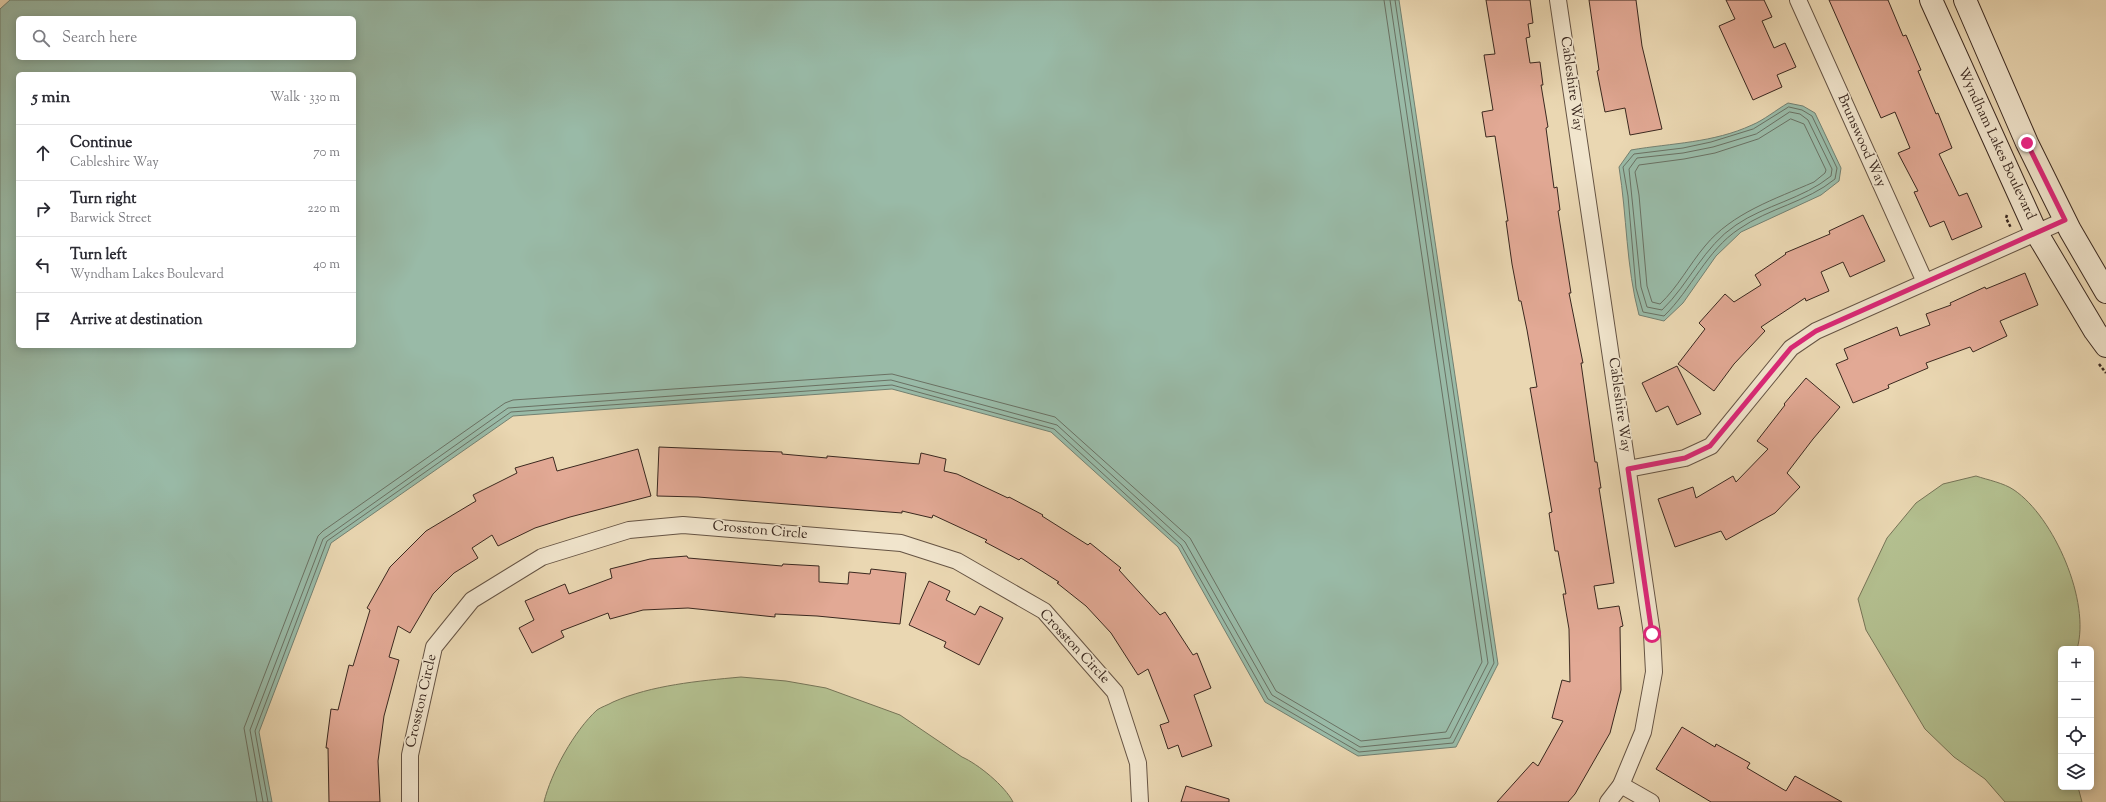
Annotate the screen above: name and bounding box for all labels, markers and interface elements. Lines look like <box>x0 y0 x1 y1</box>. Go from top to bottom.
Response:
search box <box>16 16 356 60</box>
icon: search <box>30 27 52 49</box>
text: Search here <box>62 28 137 49</box>
street label: Cableshire Way <box>1554 35 1588 133</box>
street label: Wyndham Lakes Boulevard <box>1952 65 2040 223</box>
text: 5 min <box>32 86 70 110</box>
text: Walk · 330 m <box>270 89 340 107</box>
street label: Brunswood Way <box>1831 91 1891 191</box>
text: Continue <box>70 133 132 154</box>
route end <box>2018 134 2036 152</box>
icon: ahead <box>32 142 54 164</box>
text: 70 m <box>313 144 340 162</box>
text: Cableshire Way <box>70 154 159 172</box>
text: Turn right <box>70 189 136 210</box>
icon: right <box>32 198 54 220</box>
text: 220 m <box>307 200 340 218</box>
text: Barwick Street <box>70 210 151 228</box>
text: Turn left <box>70 245 127 266</box>
icon: left <box>32 254 54 276</box>
text: 40 m <box>313 256 340 274</box>
text: Wyndham Lakes Boulevard <box>70 266 224 284</box>
icon: arrive <box>32 310 54 332</box>
text: Arrive at destination <box>70 310 203 331</box>
street label: Cableshire Way <box>1602 356 1636 454</box>
street label: Crosston Circle <box>712 517 808 545</box>
street label: Crosston Circle <box>1034 605 1114 689</box>
route start <box>1643 625 1661 643</box>
map controls <box>2058 646 2094 790</box>
button: + <box>2058 646 2094 682</box>
street label: Crosston Circle <box>402 652 442 750</box>
button: − <box>2058 682 2094 718</box>
button: locate <box>2058 718 2094 754</box>
button: layers <box>2058 754 2094 790</box>

